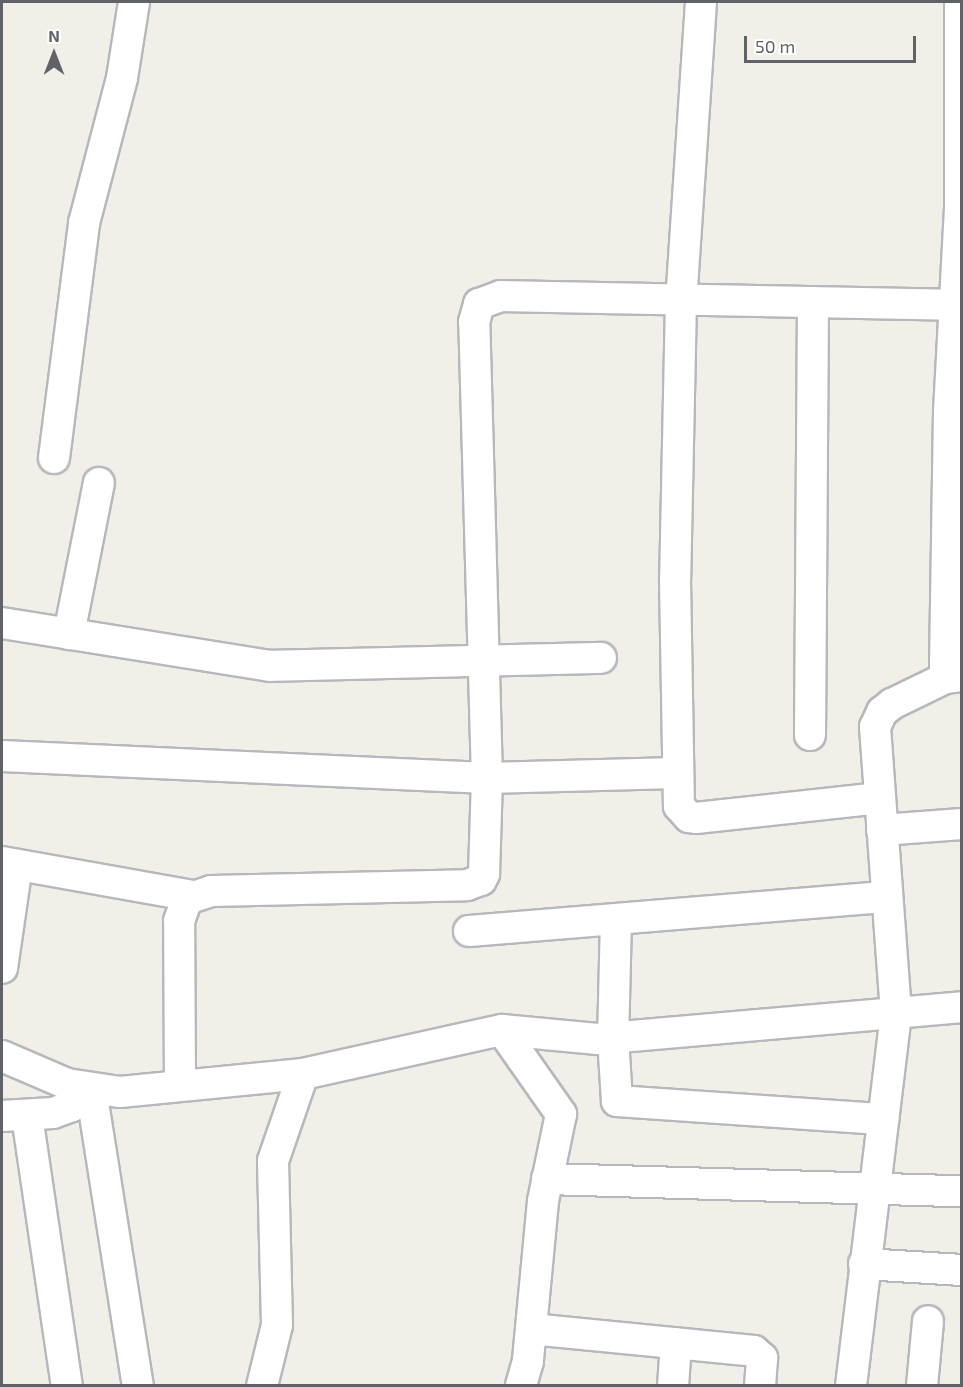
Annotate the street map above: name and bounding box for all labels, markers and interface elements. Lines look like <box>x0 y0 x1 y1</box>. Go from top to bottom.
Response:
north arrow <box>24 24 84 84</box>
scale bar <box>747 24 920 62</box>
text: N <box>48 26 60 45</box>
text: 50 m <box>755 35 795 57</box>

